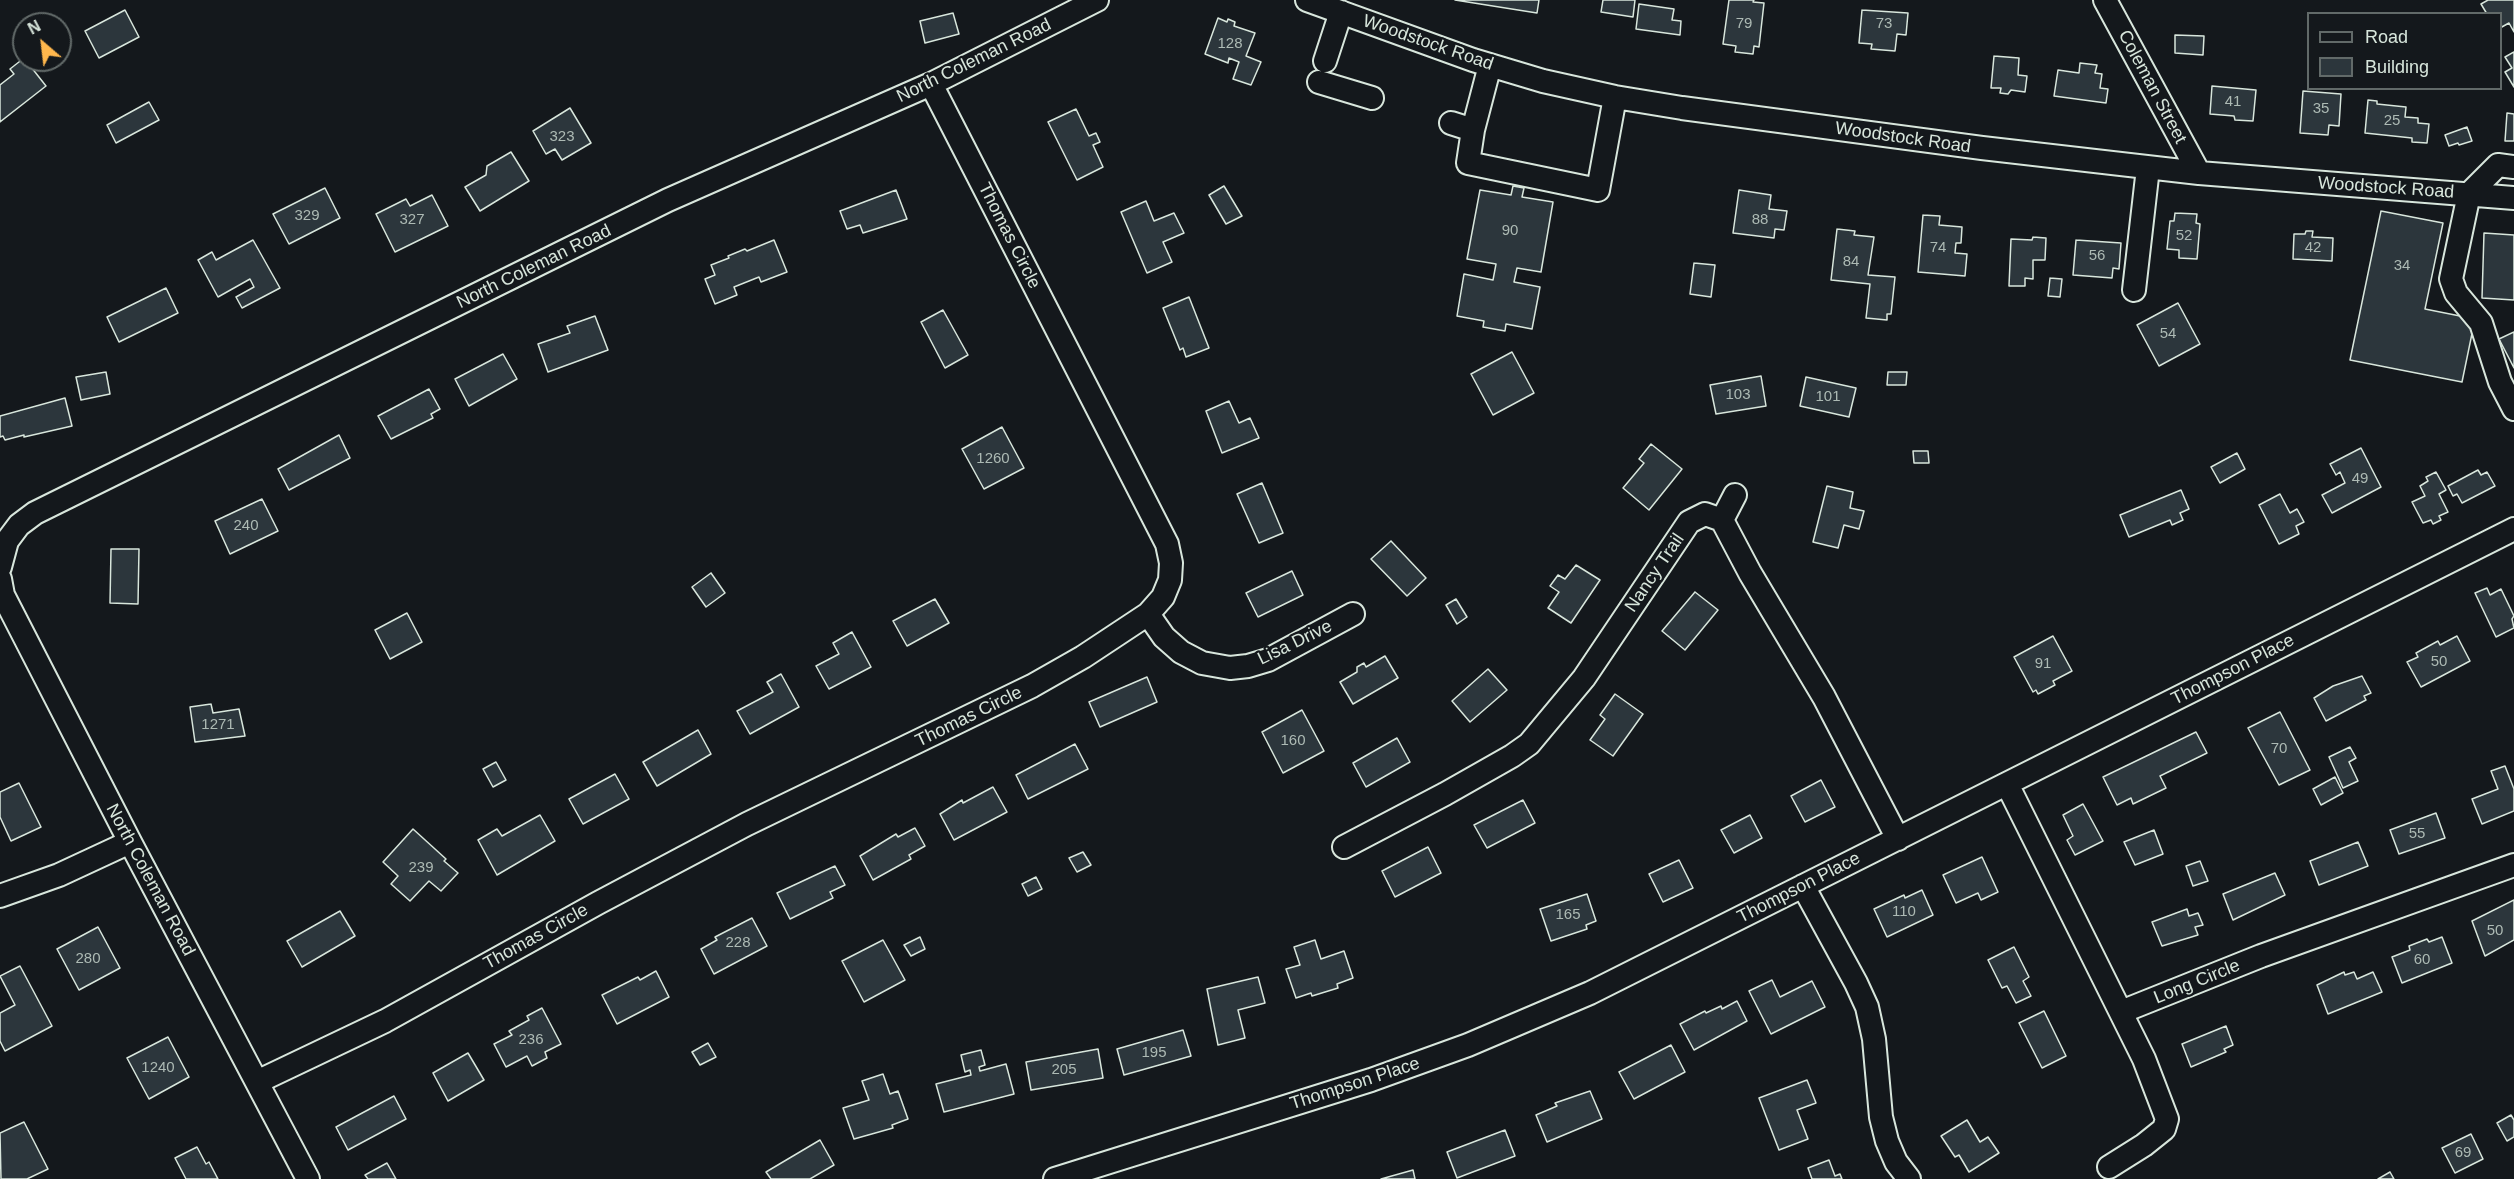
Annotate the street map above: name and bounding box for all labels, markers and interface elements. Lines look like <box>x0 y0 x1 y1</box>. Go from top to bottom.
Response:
street label: Woodstock Road <box>1360 11 1496 75</box>
north arrow <box>12 12 72 72</box>
legend <box>2307 12 2502 90</box>
street label: North Coleman Road <box>893 14 1055 108</box>
house number: 79 <box>1736 15 1752 33</box>
house number: 73 <box>1876 15 1892 33</box>
text: N <box>25 17 43 38</box>
street label: Coleman Street <box>2113 27 2191 147</box>
text: Road <box>2365 27 2408 47</box>
house number: 128 <box>1217 35 1243 53</box>
text: Building <box>2365 57 2429 77</box>
house number: 41 <box>2225 93 2241 111</box>
house number: 35 <box>2313 100 2329 118</box>
house number: 25 <box>2384 112 2400 130</box>
street label: Woodstock Road <box>1834 118 1972 158</box>
house number: 323 <box>549 128 575 146</box>
street label: Woodstock Road <box>2317 172 2455 204</box>
street label: Thomas Circle <box>973 179 1045 293</box>
house number: 329 <box>294 207 320 225</box>
house number: 327 <box>399 211 425 229</box>
house number: 88 <box>1752 211 1768 229</box>
street label: North Coleman Road <box>453 220 615 314</box>
house number: 90 <box>1502 222 1518 240</box>
house number: 52 <box>2176 227 2192 245</box>
house number: 74 <box>1930 239 1946 257</box>
house number: 42 <box>2305 239 2321 257</box>
house number: 56 <box>2089 247 2105 265</box>
house number: 84 <box>1843 253 1859 271</box>
house number: 34 <box>2394 257 2410 275</box>
house number: 54 <box>2160 325 2176 343</box>
house number: 103 <box>1725 386 1751 404</box>
house number: 101 <box>1815 388 1841 406</box>
house number: 1260 <box>976 450 1010 468</box>
house number: 49 <box>2352 470 2368 488</box>
house number: 240 <box>233 517 259 535</box>
street label: Nancy Trail <box>1621 530 1689 616</box>
street label: Lisa Drive <box>1254 616 1336 670</box>
street label: Thompson Place <box>2168 630 2298 710</box>
house number: 50 <box>2431 653 2447 671</box>
house number: 91 <box>2035 655 2051 673</box>
street label: Thomas Circle <box>912 682 1026 752</box>
house number: 1271 <box>201 716 235 734</box>
house number: 160 <box>1280 732 1306 750</box>
house number: 70 <box>2271 740 2287 758</box>
street label: North Coleman Road <box>101 800 199 960</box>
house number: 55 <box>2409 825 2425 843</box>
street label: Thompson Place <box>1734 848 1864 928</box>
house number: 239 <box>408 859 434 877</box>
street label: Thomas Circle <box>480 899 592 975</box>
house number: 110 <box>1892 903 1916 921</box>
house number: 165 <box>1555 906 1581 924</box>
house number: 50 <box>2487 922 2503 940</box>
house number: 228 <box>725 934 751 952</box>
house number: 280 <box>75 950 101 968</box>
house number: 60 <box>2414 951 2430 969</box>
street label: Long Circle <box>2151 955 2243 1009</box>
house number: 236 <box>518 1031 544 1049</box>
house number: 195 <box>1141 1044 1167 1062</box>
street label: Thompson Place <box>1287 1053 1423 1115</box>
house number: 1240 <box>141 1059 175 1077</box>
house number: 205 <box>1051 1061 1077 1079</box>
house number: 69 <box>2455 1144 2471 1162</box>

